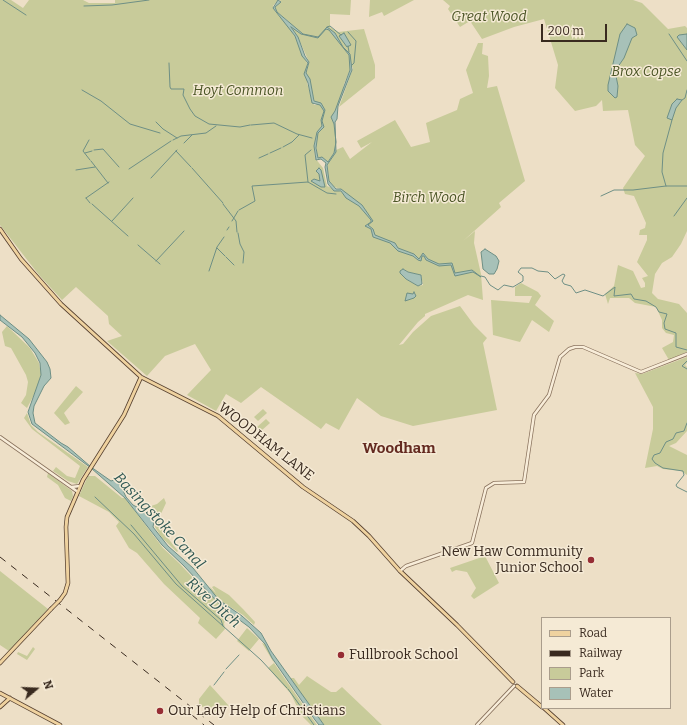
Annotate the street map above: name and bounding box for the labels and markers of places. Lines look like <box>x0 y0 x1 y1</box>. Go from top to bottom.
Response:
place label: New Haw Community Junior School <box>441 544 583 576</box>
marker: New Haw Community Junior School <box>586 555 596 565</box>
place label: Fullbrook School <box>349 647 458 663</box>
marker: Fullbrook School <box>336 650 346 660</box>
place label: Our Lady Help of Christians <box>168 703 345 719</box>
marker: Our Lady Help of Christians <box>155 706 165 716</box>

